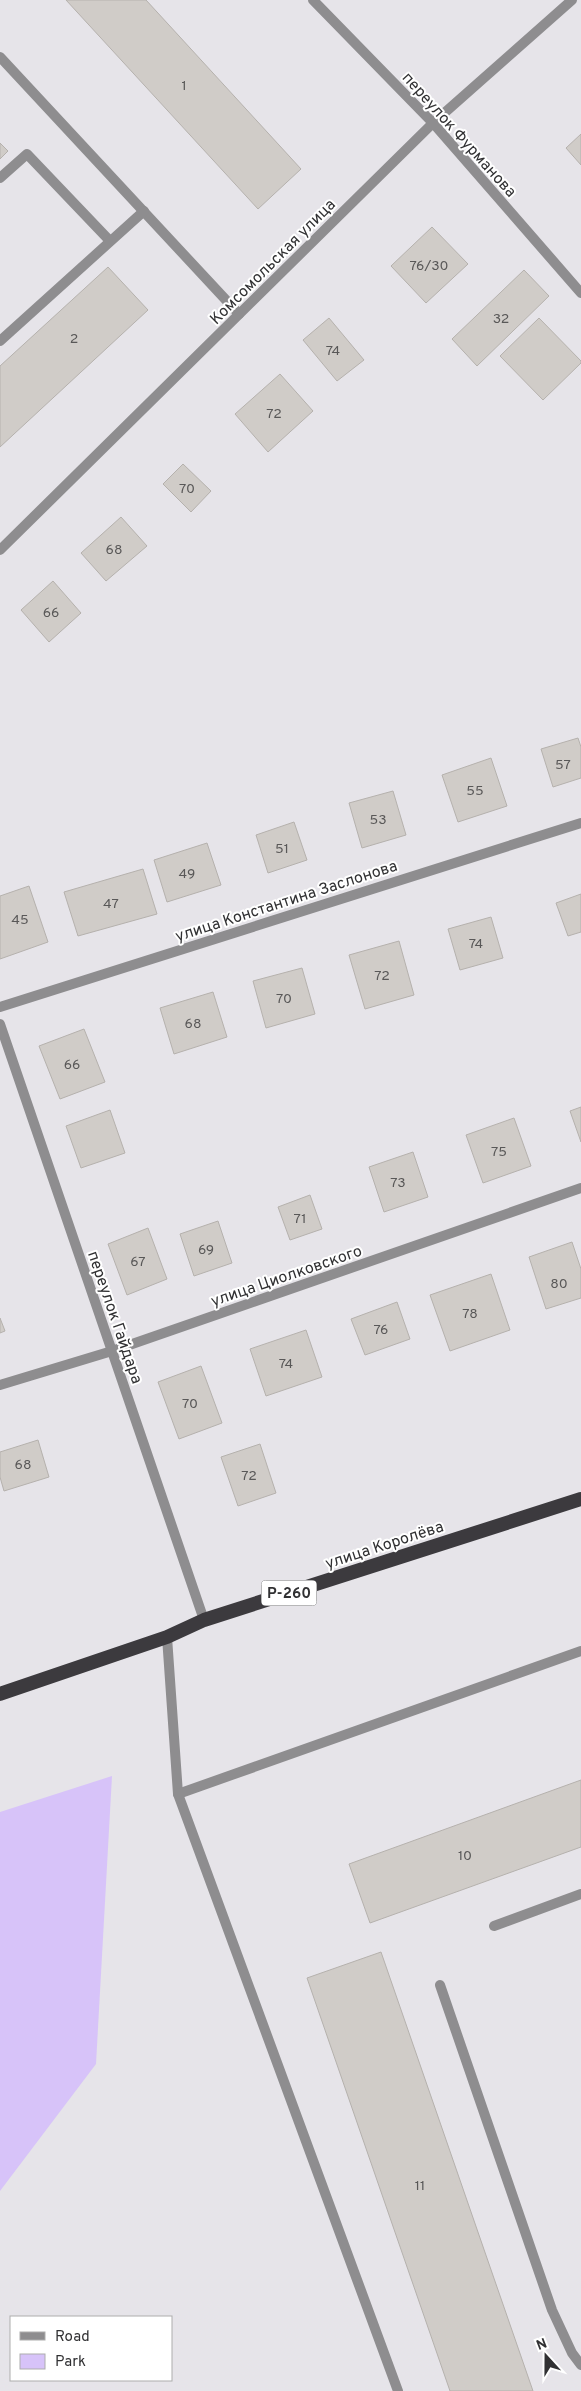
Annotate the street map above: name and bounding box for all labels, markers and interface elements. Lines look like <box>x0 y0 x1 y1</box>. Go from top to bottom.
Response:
street label: переулок Фурманова <box>397 69 520 202</box>
house number: 1 <box>181 78 187 95</box>
street label: Комсомольская улица <box>206 195 340 329</box>
house number: 76/30 <box>409 258 449 275</box>
house number: 32 <box>493 311 509 328</box>
house number: 2 <box>70 331 78 348</box>
house number: 74 <box>326 343 340 360</box>
house number: 72 <box>266 406 282 423</box>
house number: 70 <box>179 481 195 498</box>
house number: 68 <box>106 542 122 559</box>
house number: 66 <box>43 605 59 622</box>
house number: 57 <box>555 757 571 774</box>
house number: 55 <box>466 783 484 800</box>
house number: 53 <box>369 812 387 829</box>
house number: 51 <box>275 841 289 858</box>
street label: улица Константина Заслонова <box>173 856 400 947</box>
house number: 49 <box>179 866 195 883</box>
house number: 47 <box>103 896 119 913</box>
house number: 45 <box>11 912 29 929</box>
house number: 74 <box>469 936 483 953</box>
house number: 72 <box>374 968 390 985</box>
house number: 70 <box>276 991 292 1008</box>
house number: 68 <box>185 1016 201 1033</box>
house number: 66 <box>64 1057 80 1074</box>
house number: 75 <box>491 1144 507 1161</box>
house number: 73 <box>390 1175 406 1192</box>
house number: 71 <box>294 1211 306 1228</box>
house number: 69 <box>198 1242 214 1259</box>
street label: улица Циолковского <box>208 1242 365 1312</box>
street label: переулок Гайдара <box>82 1249 146 1387</box>
house number: 67 <box>130 1254 146 1271</box>
house number: 80 <box>550 1276 568 1293</box>
house number: 78 <box>462 1306 478 1323</box>
house number: 76 <box>374 1322 388 1339</box>
house number: 74 <box>279 1356 293 1373</box>
house number: 70 <box>182 1396 198 1413</box>
house number: 68 <box>15 1457 31 1474</box>
house number: 72 <box>241 1468 257 1485</box>
street label: улица Королёва <box>323 1517 446 1574</box>
road number: Р-260 <box>262 1580 316 1606</box>
house number: 10 <box>458 1848 472 1865</box>
house number: 11 <box>415 2178 425 2195</box>
legend <box>10 2316 172 2381</box>
text: Road <box>55 2328 90 2347</box>
north arrow <box>521 2331 571 2381</box>
text: N <box>534 2336 550 2355</box>
text: Park <box>55 2353 86 2372</box>

